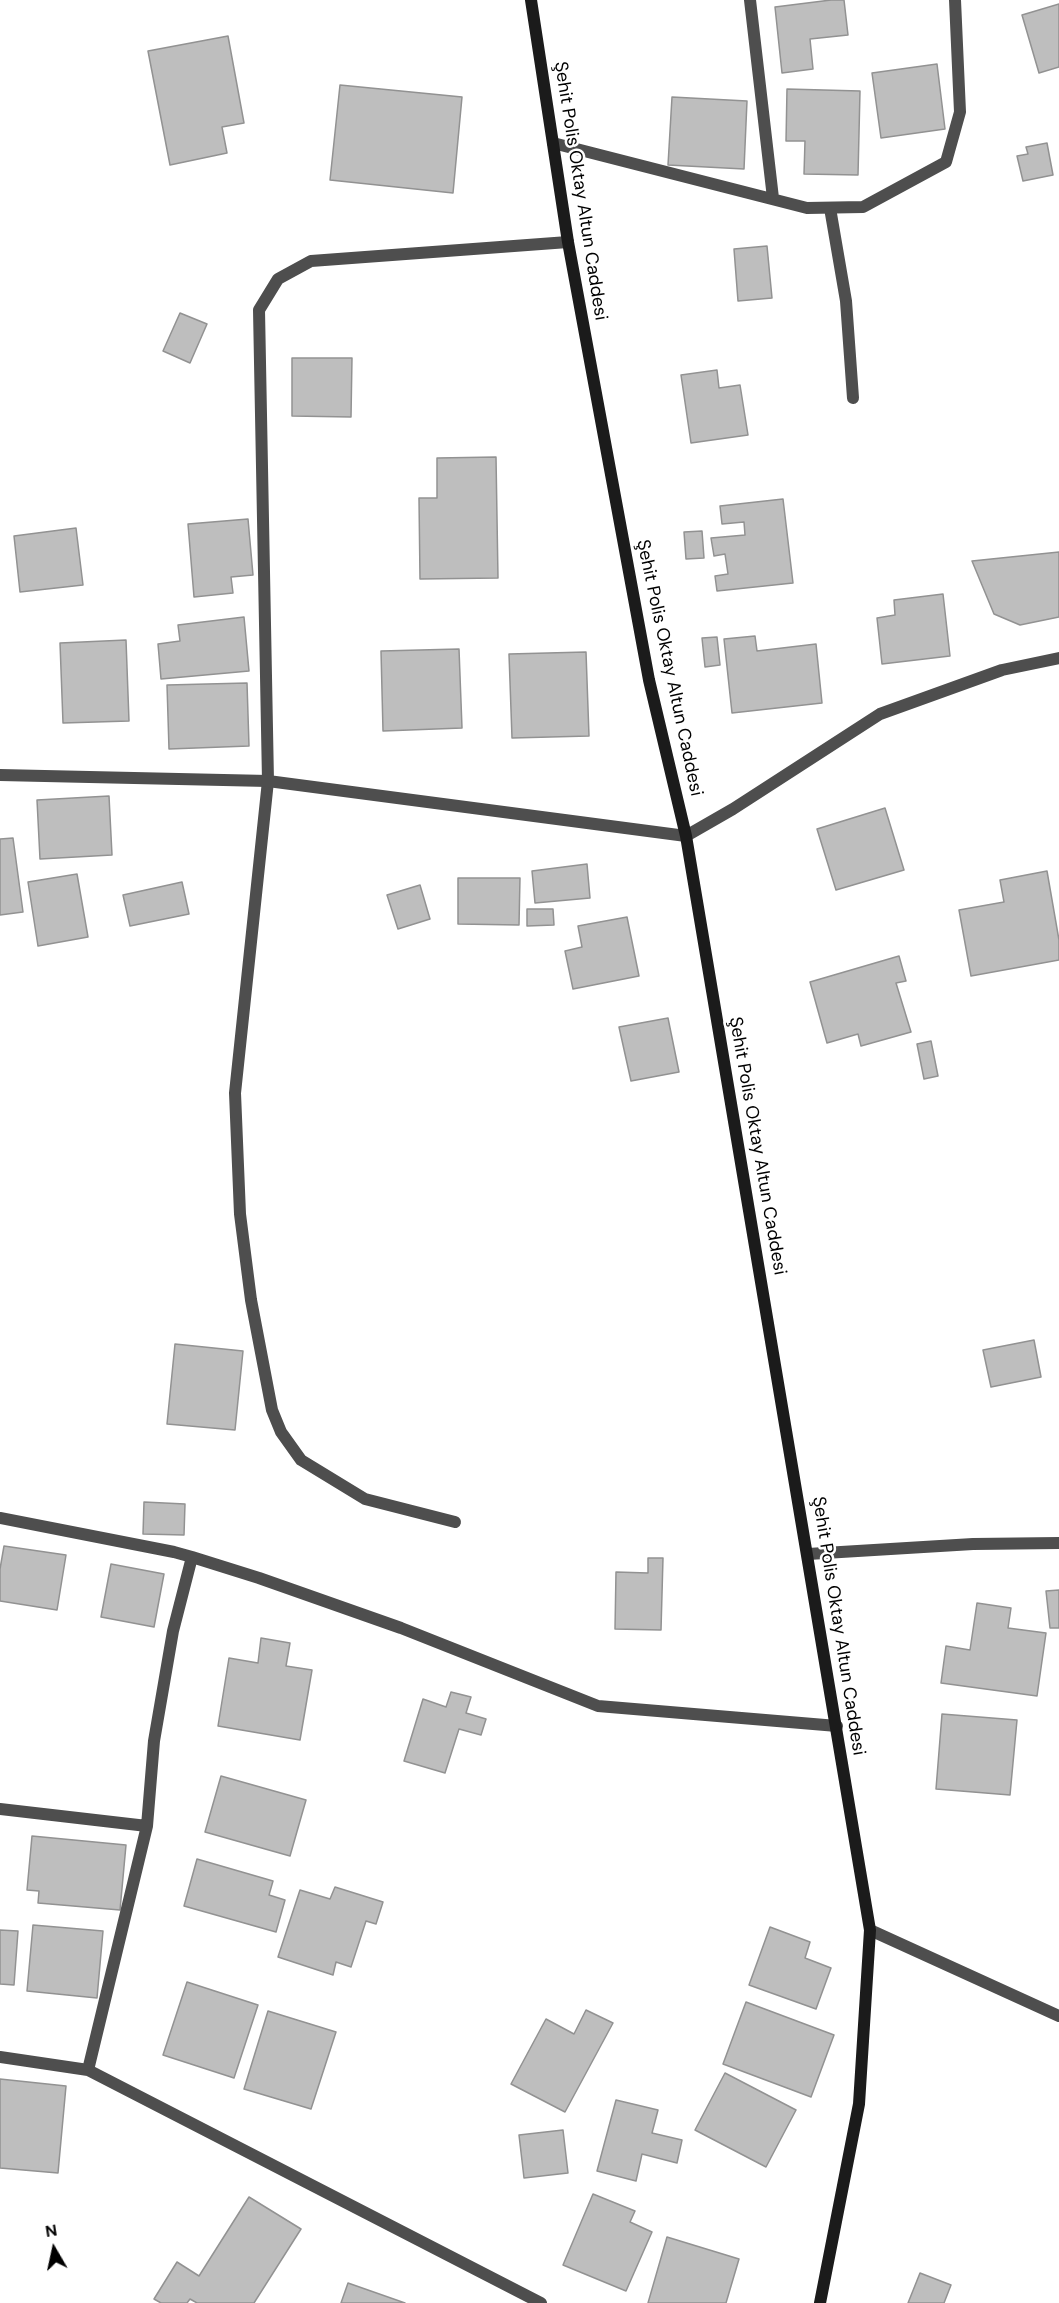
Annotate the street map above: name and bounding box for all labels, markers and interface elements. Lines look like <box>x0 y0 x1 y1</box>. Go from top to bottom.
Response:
street label: Şehit Polis Oktay Altun Caddesi <box>549 60 611 322</box>
street label: Şehit Polis Oktay Altun Caddesi <box>631 538 707 798</box>
street label: Şehit Polis Oktay Altun Caddesi <box>724 1015 790 1277</box>
street label: Şehit Polis Oktay Altun Caddesi <box>807 1495 869 1757</box>
north arrow <box>24 2219 84 2279</box>
text: N <box>44 2219 59 2242</box>

